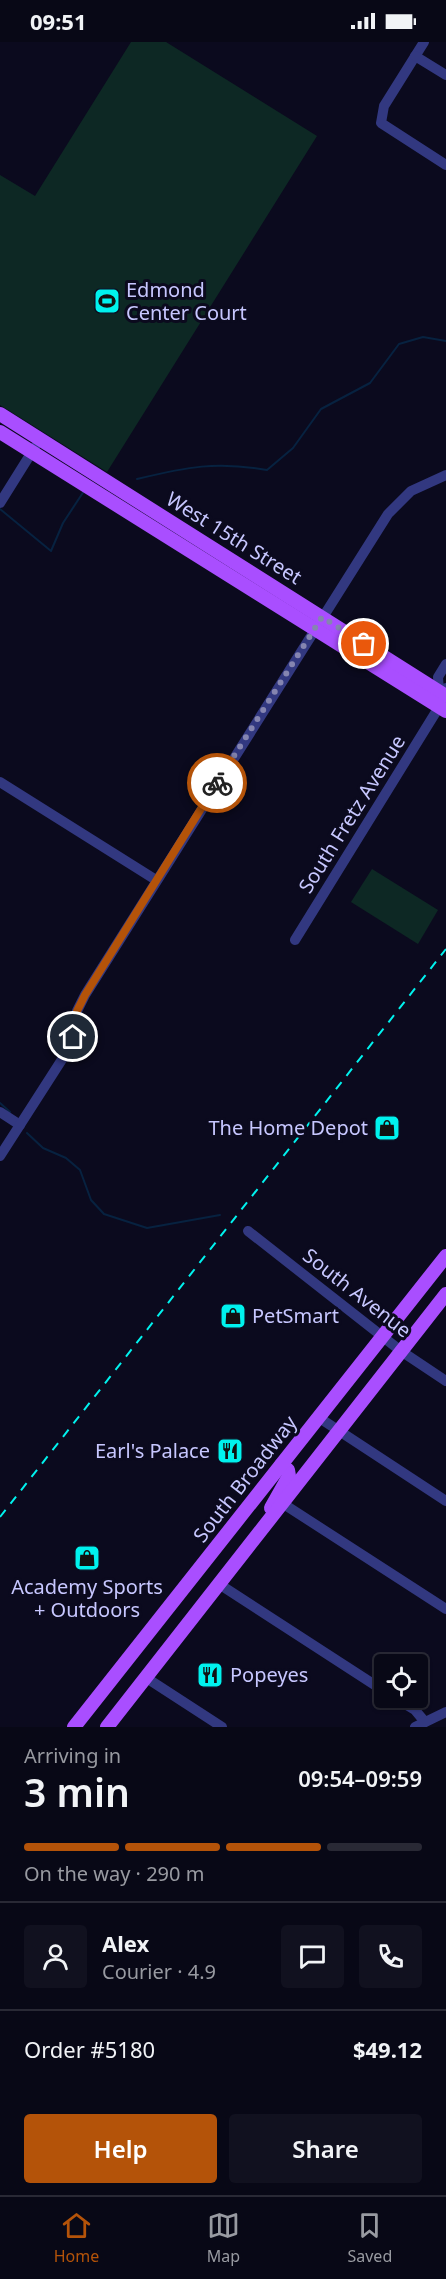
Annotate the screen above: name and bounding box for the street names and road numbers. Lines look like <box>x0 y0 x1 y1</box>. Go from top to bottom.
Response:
street label: West 15th Street <box>161 485 307 590</box>
street label: South Fretz Avenue <box>292 730 411 898</box>
street label: South Avenue <box>298 1242 417 1343</box>
street label: South Broadway <box>187 1409 303 1548</box>

